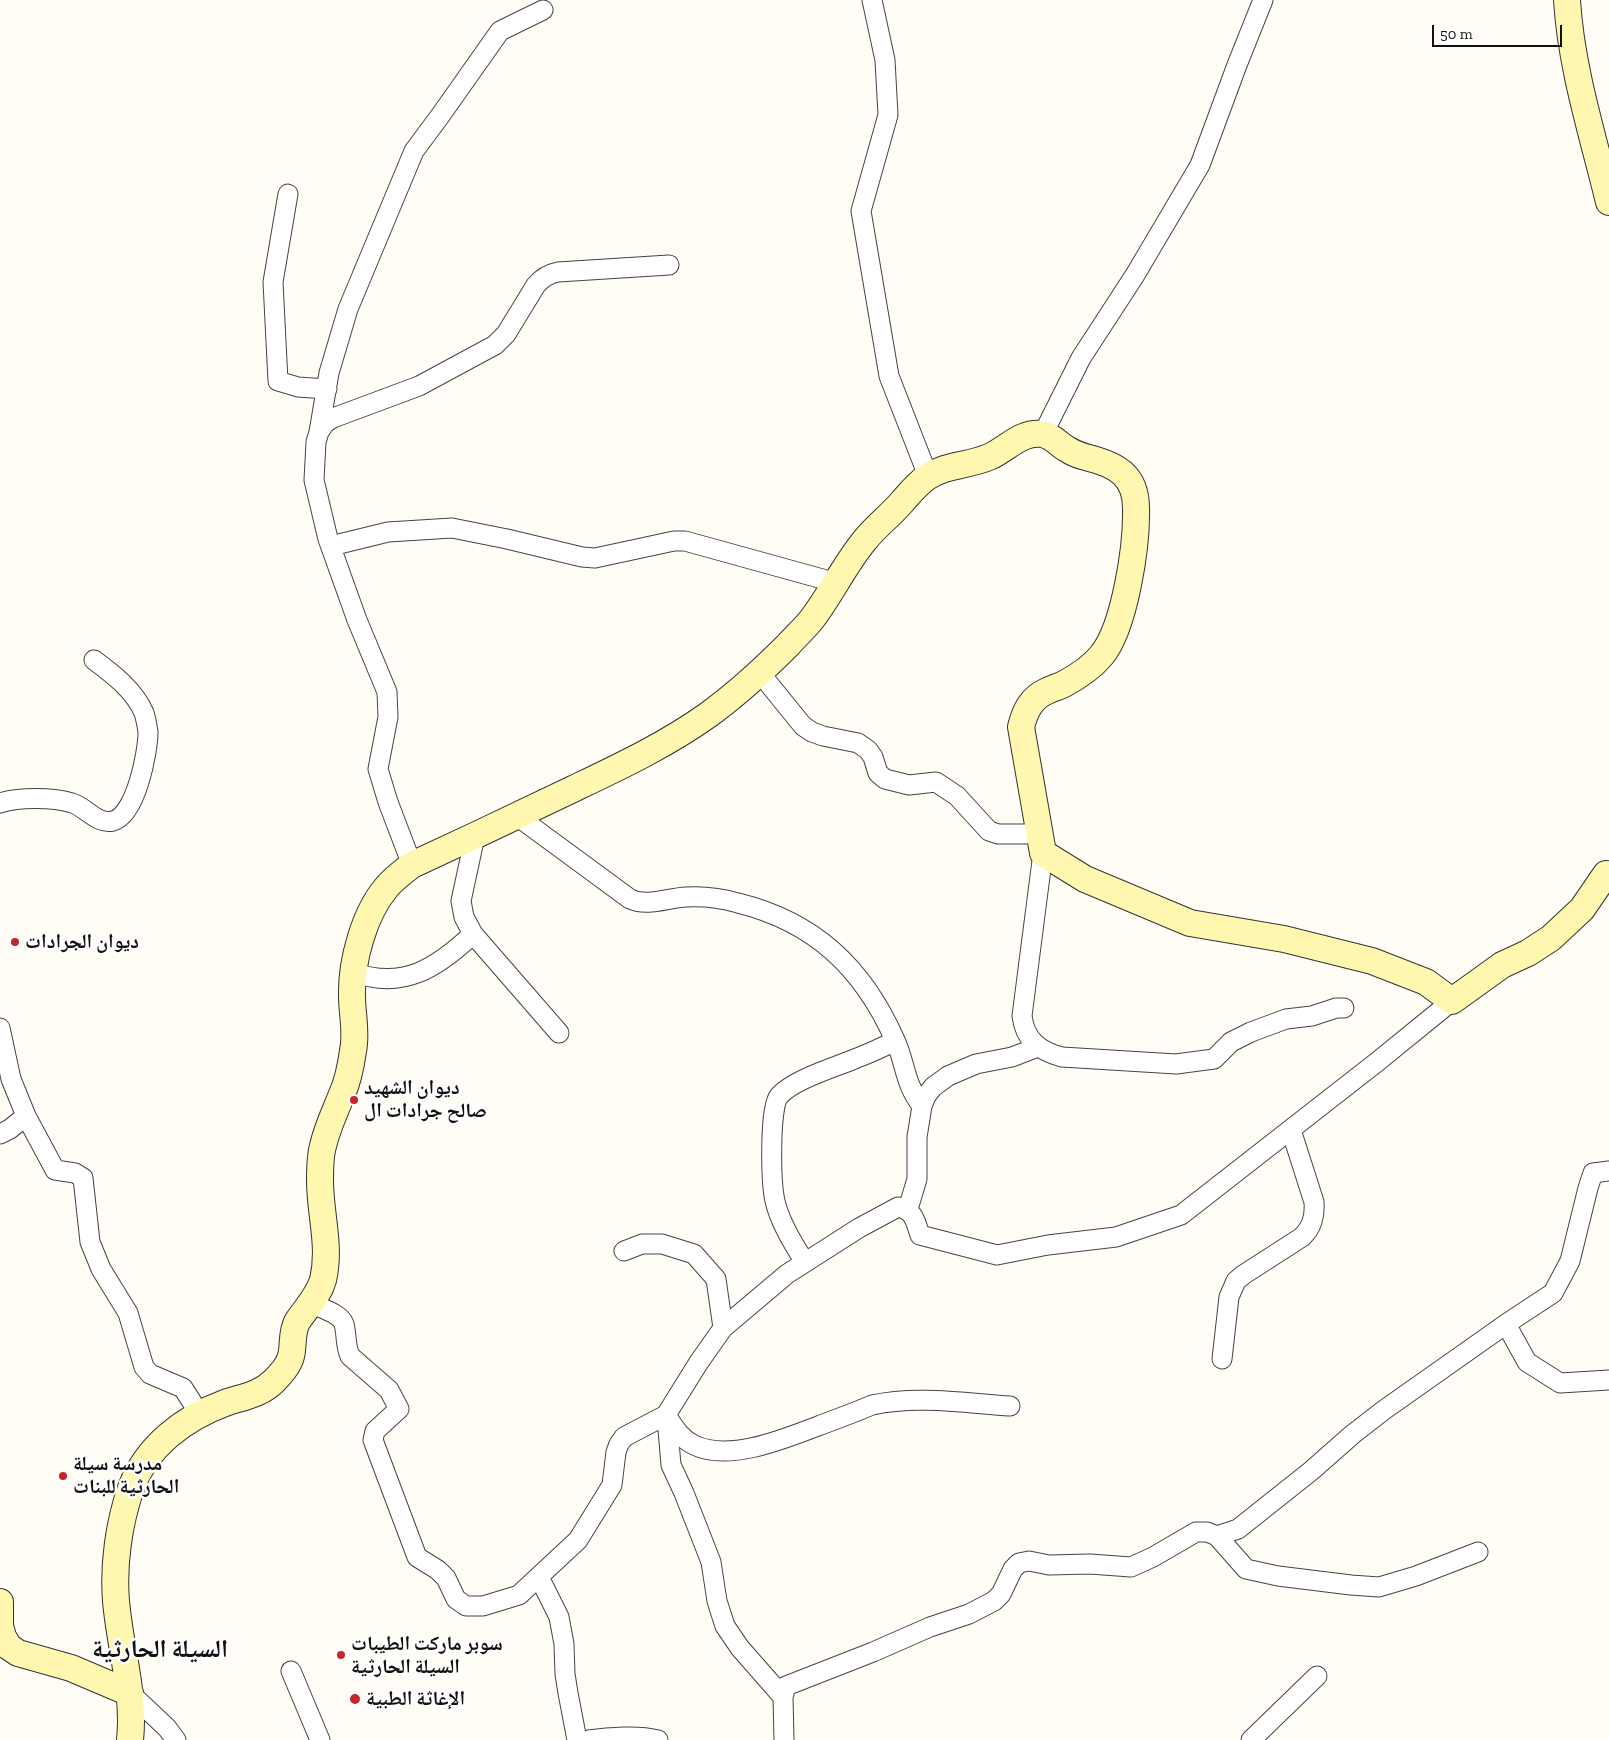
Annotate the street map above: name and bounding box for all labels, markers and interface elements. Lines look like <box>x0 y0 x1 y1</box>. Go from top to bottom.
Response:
scale bar <box>1434 15 1564 47</box>
text: 50 m <box>1440 25 1473 43</box>
place label: ديوان الجرادات <box>25 930 139 954</box>
marker: ديوان الجرادات <box>9 936 21 948</box>
place label: ديوان الشهيد صالح جرادات ال <box>364 1076 487 1123</box>
marker: ديوان الشهيد صالح جرادات ال <box>348 1094 360 1106</box>
place label: مدرسة سيلة الحارثية للبنات <box>73 1452 179 1499</box>
marker: مدرسة سيلة الحارثية للبنات <box>57 1470 69 1482</box>
place label: سوبر ماركت الطيبات السيلة الحارثية <box>351 1632 503 1679</box>
district label: السيلة الحارثية <box>92 1635 228 1665</box>
marker: سوبر ماركت الطيبات السيلة الحارثية <box>335 1649 347 1661</box>
place label: الإغاثة الطبية <box>366 1687 465 1711</box>
marker: الإغاثة الطبية <box>348 1692 362 1706</box>

